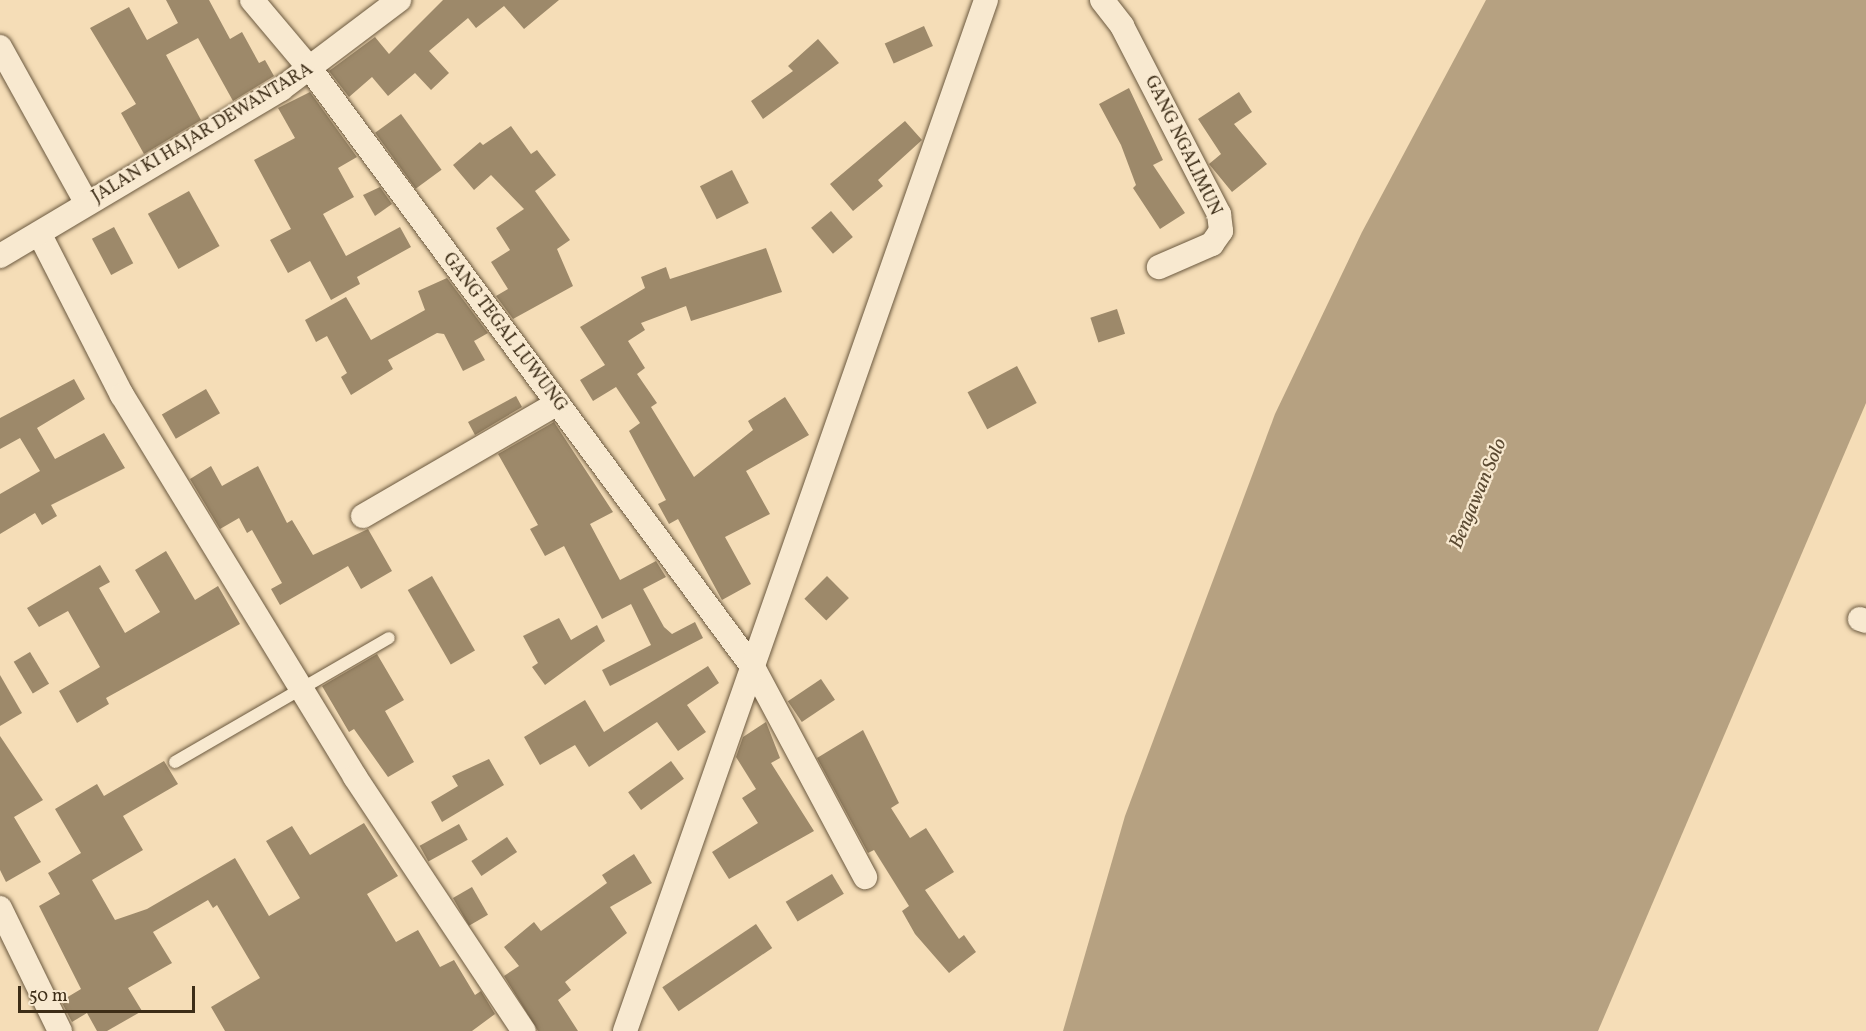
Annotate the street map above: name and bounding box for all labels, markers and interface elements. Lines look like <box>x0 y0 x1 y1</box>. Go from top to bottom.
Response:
street label: JALAN KI HAJAR DEWANTARA <box>89 59 317 209</box>
street label: GANG NGALIMUN <box>1139 73 1225 219</box>
street label: GANG TEGAL LUWUNG <box>437 249 571 417</box>
water label: Bengawan Solo <box>1445 435 1513 553</box>
scale bar <box>21 974 198 1012</box>
text: 50 m <box>29 984 68 1009</box>

